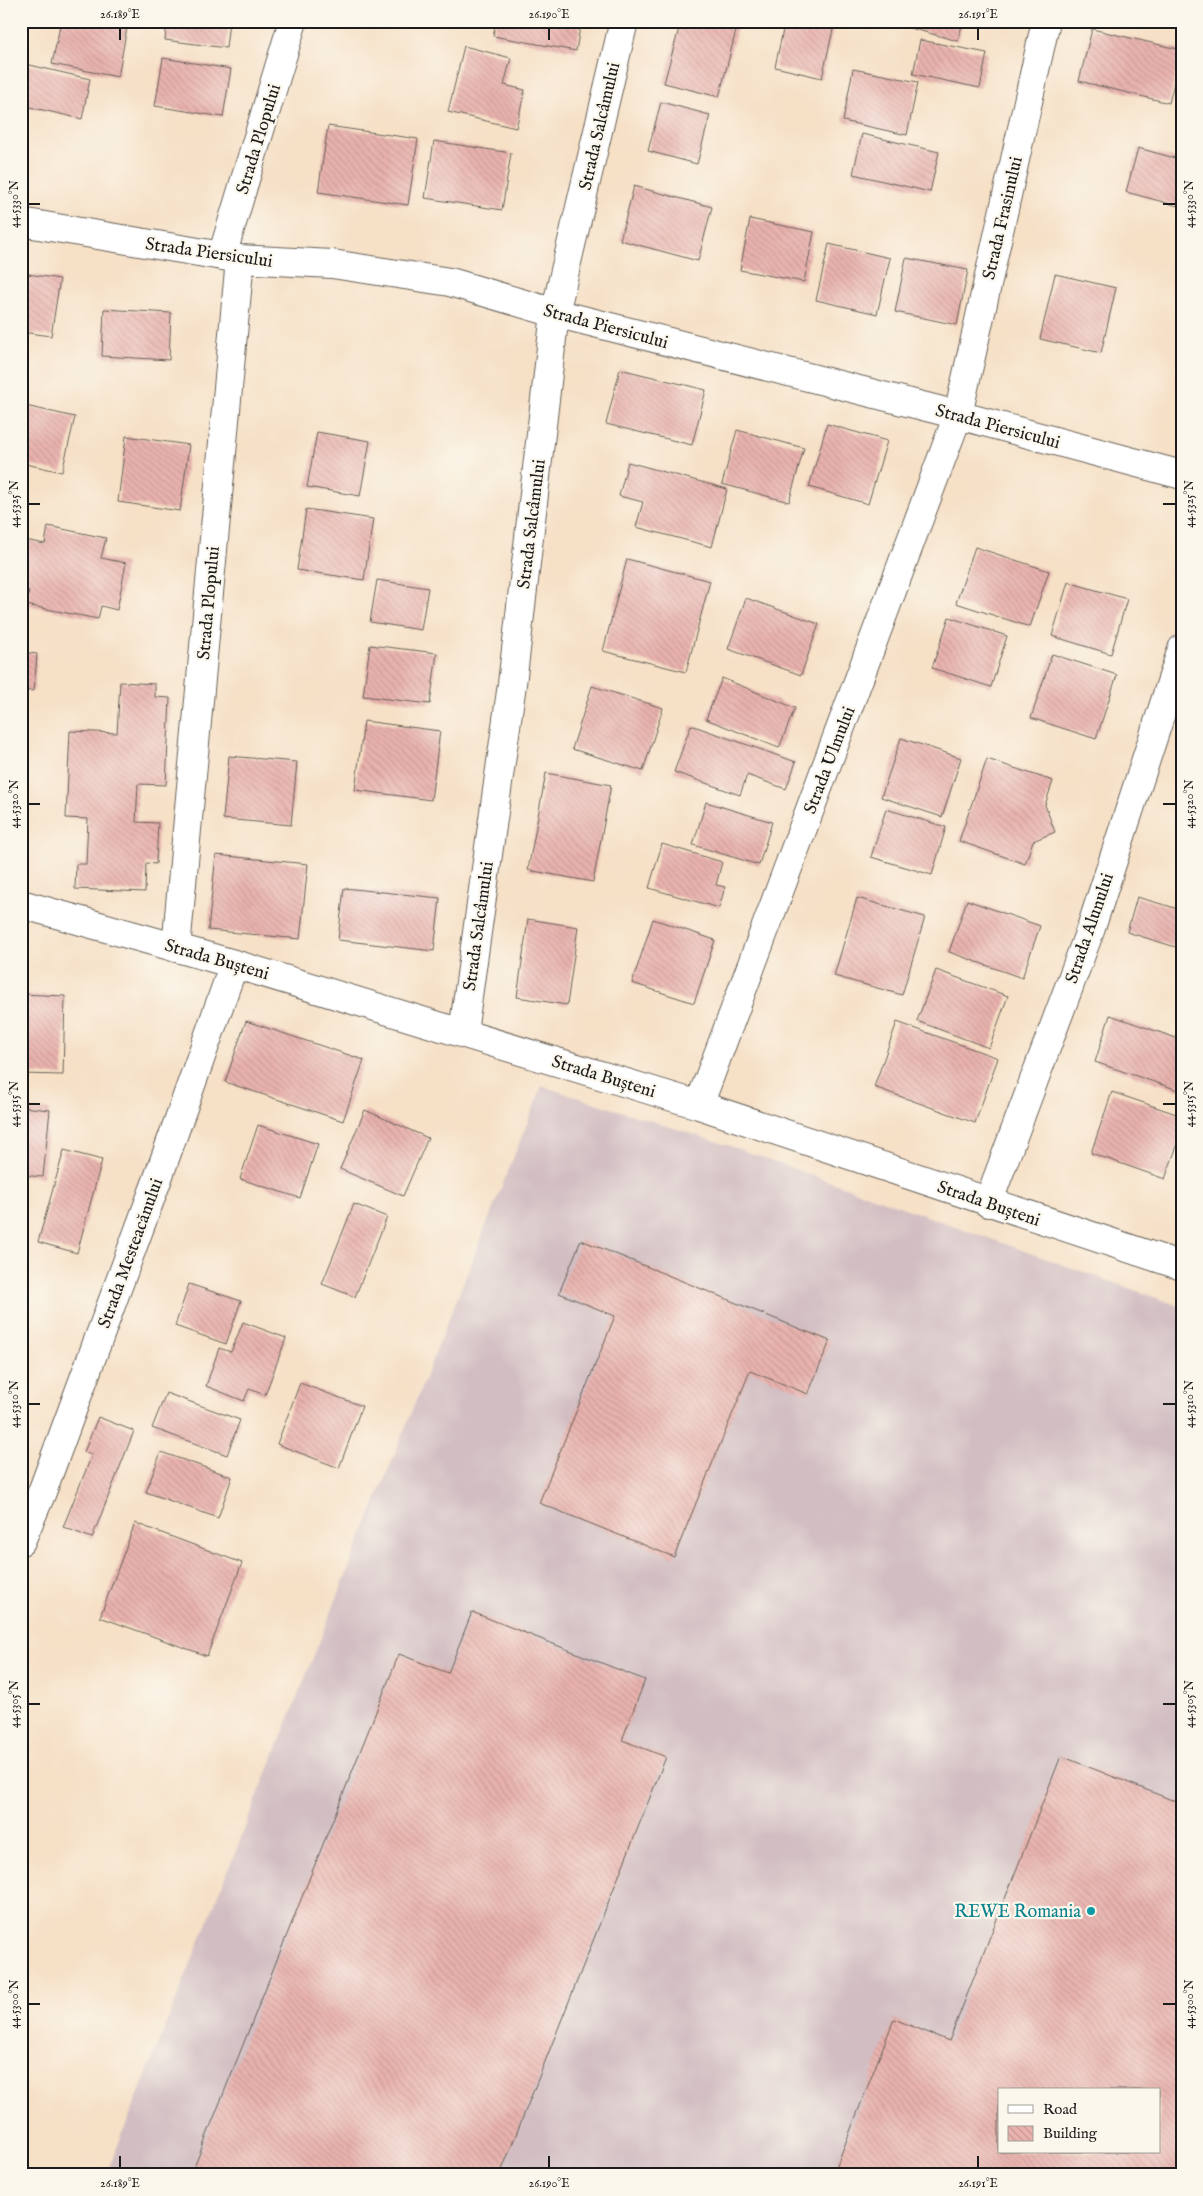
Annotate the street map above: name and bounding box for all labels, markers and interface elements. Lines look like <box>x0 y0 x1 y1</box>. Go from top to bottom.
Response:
text: 26.189°E <box>100 7 140 22</box>
text: 26.190°E <box>529 7 570 22</box>
text: 26.191°E <box>958 7 998 22</box>
street label: Strada Salcâmului <box>575 60 626 193</box>
street label: Strada Plopului <box>232 81 287 197</box>
street label: Strada Frasinului <box>978 154 1029 282</box>
text: 44.5330°N <box>7 179 22 228</box>
text: 44.5330°N <box>1182 179 1197 228</box>
street label: Strada Piersicului <box>144 233 274 274</box>
street label: Strada Piersicului <box>541 300 671 355</box>
street label: Strada Piersicului <box>933 400 1063 455</box>
street label: Strada Salcâmului <box>513 458 552 590</box>
text: 44.5325°N <box>7 480 22 528</box>
text: 44.5325°N <box>1182 480 1197 528</box>
street label: Strada Plopului <box>193 545 226 661</box>
street label: Strada Ulmului <box>799 703 862 818</box>
text: 44.5320°N <box>7 779 22 829</box>
text: 44.5320°N <box>1182 779 1197 829</box>
street label: Strada Salcâmului <box>459 860 500 992</box>
street label: Strada Alunului <box>1061 870 1120 987</box>
street label: Strada Bușteni <box>162 935 272 986</box>
street label: Strada Bușteni <box>549 1051 659 1104</box>
text: 44.5315°N <box>7 1080 22 1127</box>
text: 44.5315°N <box>1182 1080 1197 1127</box>
street label: Strada Mesteacănului <box>94 1175 169 1332</box>
street label: Strada Bușteni <box>934 1176 1043 1233</box>
text: 44.5310°N <box>7 1379 22 1428</box>
text: 44.5310°N <box>1182 1379 1197 1428</box>
text: 44.5305°N <box>7 1679 22 1728</box>
text: 44.5305°N <box>1182 1679 1197 1728</box>
place label: REWE Romania <box>954 1901 1081 1924</box>
marker: REWE Romania <box>1085 1905 1097 1917</box>
text: 44.5300°N <box>7 1979 22 2029</box>
text: 44.5300°N <box>1182 1979 1197 2029</box>
legend <box>998 2088 1160 2154</box>
text: Road <box>1043 2100 1078 2119</box>
text: Building <box>1043 2124 1098 2143</box>
text: 26.189°E <box>100 2176 140 2191</box>
text: 26.190°E <box>529 2176 570 2191</box>
text: 26.191°E <box>958 2176 998 2191</box>

